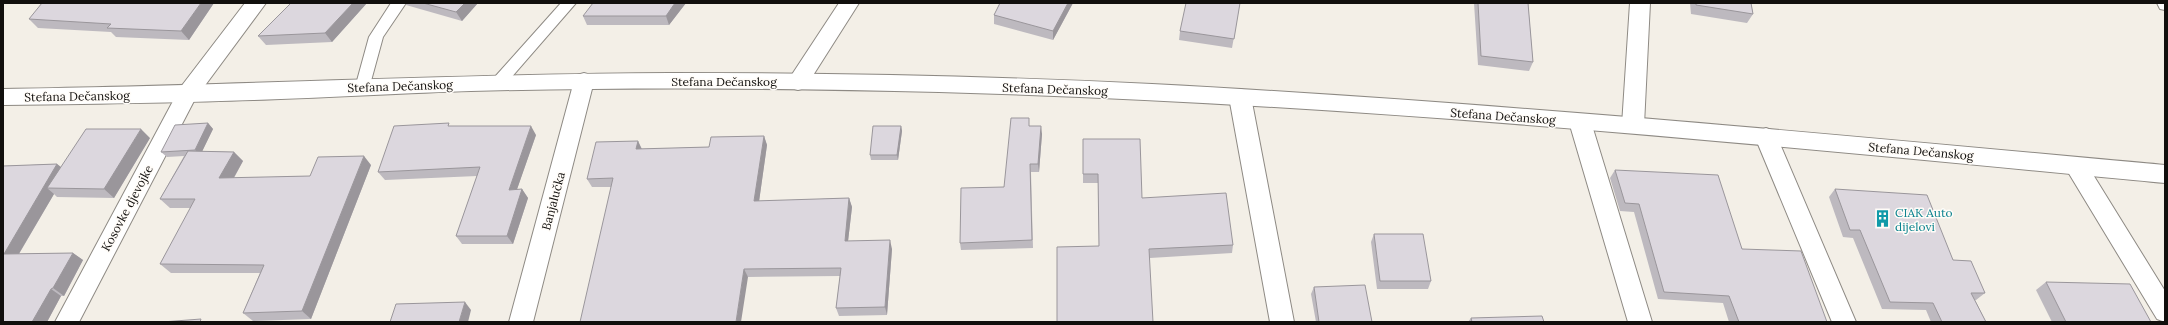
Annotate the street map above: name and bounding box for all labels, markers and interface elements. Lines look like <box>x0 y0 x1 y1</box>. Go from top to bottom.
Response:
street label: Stefana Dečanskog <box>671 74 777 89</box>
street label: Stefana Dečanskog <box>347 77 453 95</box>
street label: Stefana Dečanskog <box>1002 80 1108 98</box>
street label: Stefana Dečanskog <box>24 88 130 104</box>
street label: Stefana Dečanskog <box>1450 105 1557 127</box>
street label: Stefana Dečanskog <box>1868 139 1975 163</box>
street label: Kosovke djevojke <box>98 162 156 254</box>
street label: Banjalučka <box>538 170 568 232</box>
place label: CIAK Auto dijelovi <box>1895 205 1953 234</box>
building icon: CIAK Auto dijelovi <box>1872 209 1892 229</box>

